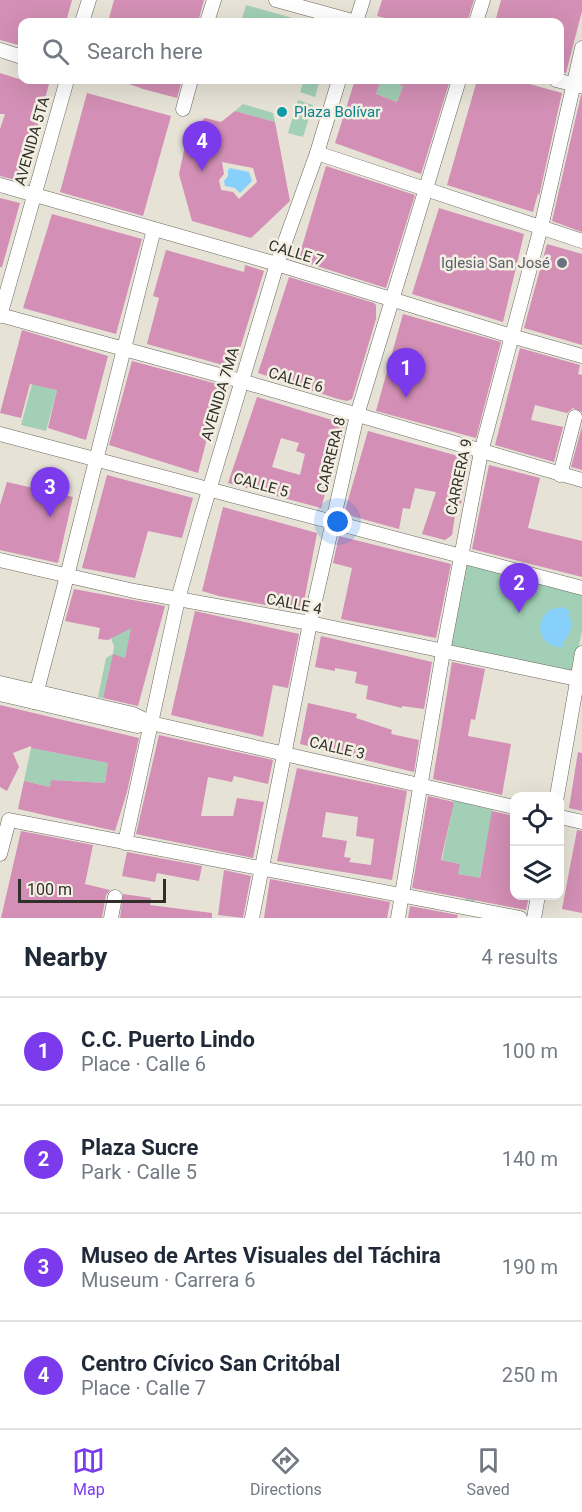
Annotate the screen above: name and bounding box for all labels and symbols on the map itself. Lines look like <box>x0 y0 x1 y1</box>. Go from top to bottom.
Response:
street label: AVENIDA 5TA <box>11 94 53 188</box>
place label: Plaza Bolívar <box>294 103 380 121</box>
marker: Plaza Bolívar <box>275 105 289 119</box>
pin: 4 <box>182 122 222 171</box>
street label: CALLE 7 <box>266 236 326 270</box>
place label: Iglesia San José <box>441 254 550 272</box>
marker: Iglesia San José <box>555 256 569 270</box>
street label: AVENIDA 7MA <box>197 345 243 443</box>
pin: 1 <box>386 348 426 398</box>
street label: CALLE 6 <box>266 364 326 396</box>
street label: CARRERA 8 <box>313 415 349 495</box>
street label: CARRERA 9 <box>442 437 476 517</box>
pin: 3 <box>31 468 70 517</box>
street label: CALLE 5 <box>231 469 291 501</box>
your location <box>323 507 352 536</box>
pin: 2 <box>500 564 538 613</box>
street label: CALLE 4 <box>265 590 324 618</box>
street label: CALLE 3 <box>308 733 366 763</box>
scale bar <box>18 876 166 904</box>

